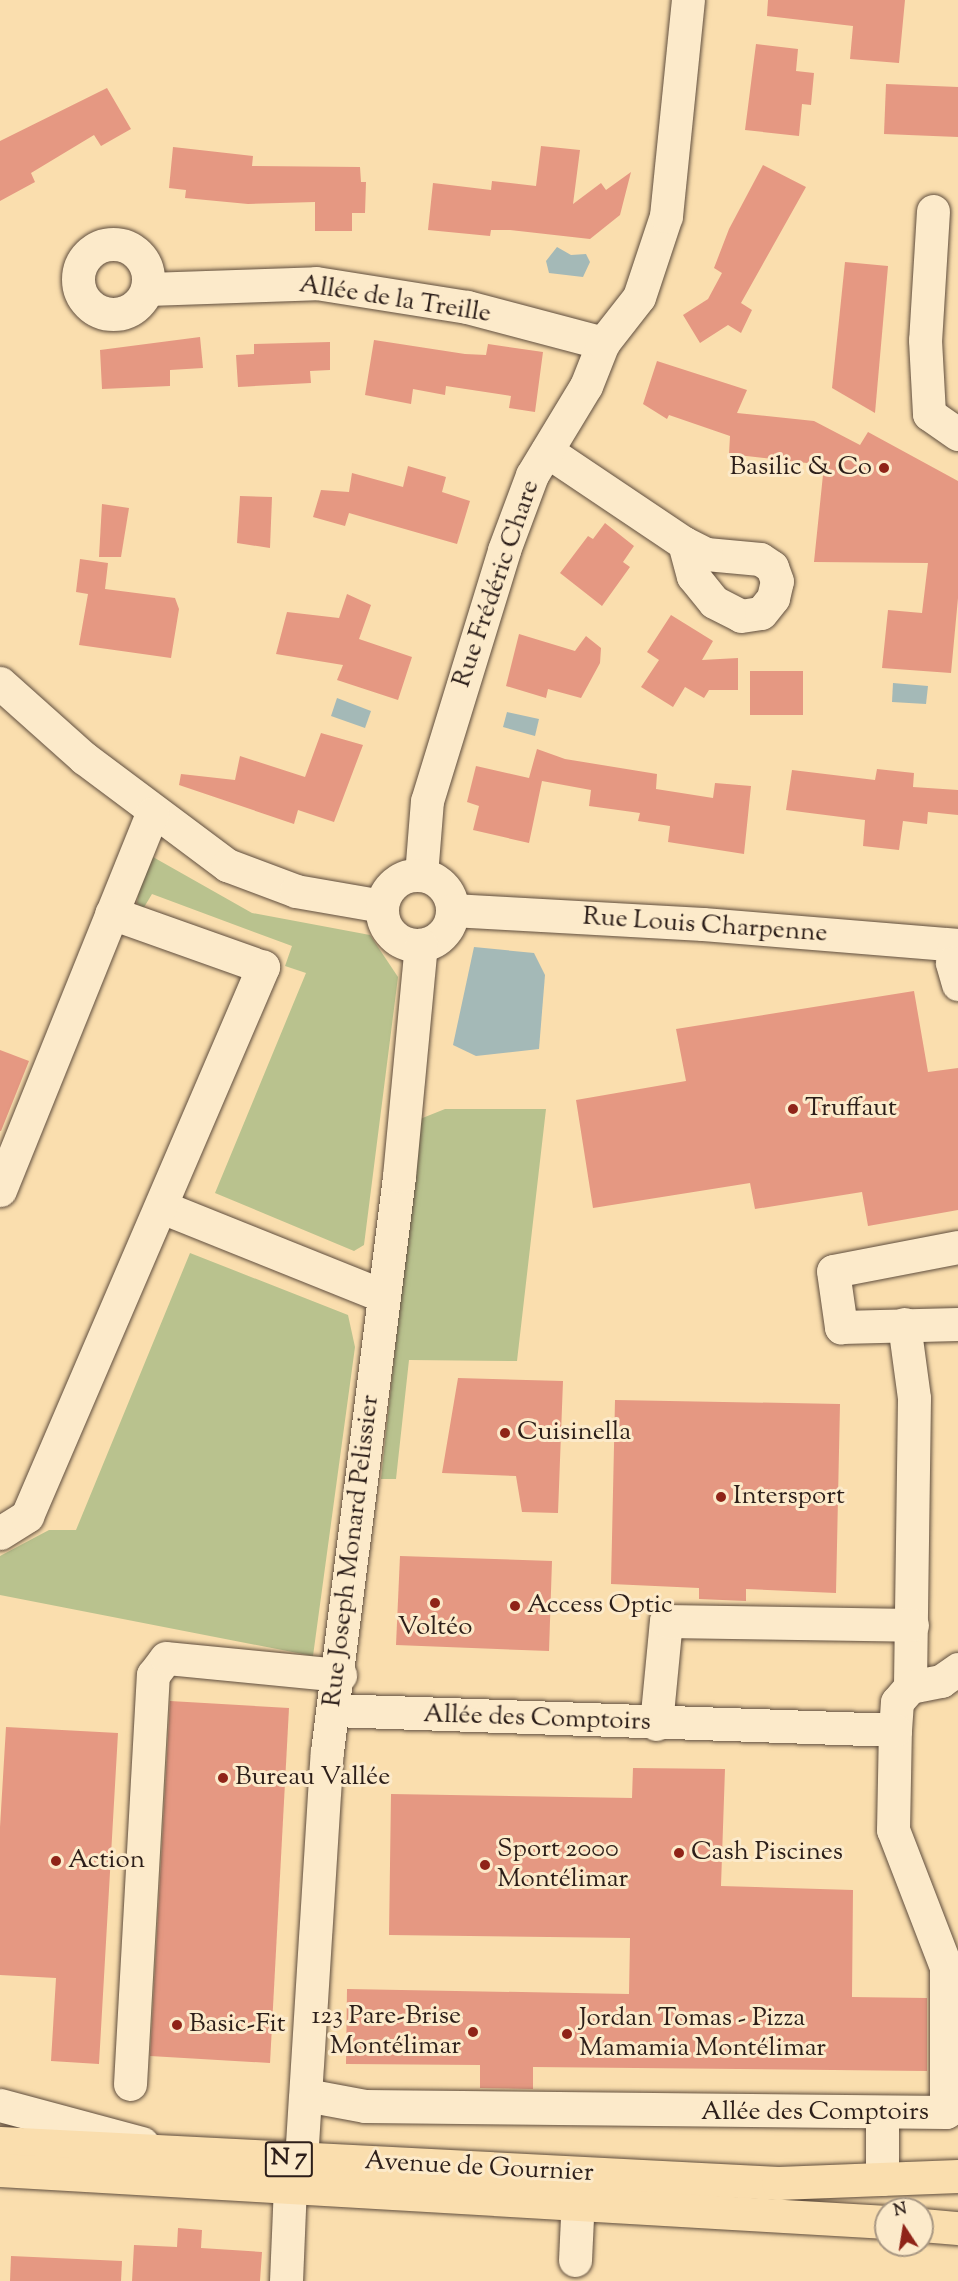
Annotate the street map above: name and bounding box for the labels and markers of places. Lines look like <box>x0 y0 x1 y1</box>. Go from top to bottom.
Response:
place label: Basilic & Co <box>730 452 872 484</box>
marker: Basilic & Co <box>877 461 891 475</box>
place label: Truffaut <box>805 1093 897 1125</box>
marker: Truffaut <box>786 1102 800 1116</box>
place label: Cuisinella <box>517 1417 631 1449</box>
marker: Cuisinella <box>498 1426 512 1440</box>
place label: Intersport <box>733 1481 845 1513</box>
marker: Intersport <box>714 1490 728 1504</box>
place label: Access Optic <box>527 1590 673 1622</box>
marker: Voltéo <box>428 1596 442 1610</box>
marker: Access Optic <box>508 1599 522 1613</box>
place label: Voltéo <box>398 1612 472 1644</box>
place label: Bureau Vallée <box>235 1762 390 1794</box>
marker: Bureau Vallée <box>216 1771 230 1785</box>
place label: Sport 2000 Montélimar <box>497 1834 628 1895</box>
place label: Cash Piscines <box>691 1837 843 1869</box>
place label: Action <box>68 1845 145 1877</box>
marker: Cash Piscines <box>672 1846 686 1860</box>
marker: Action <box>49 1854 63 1868</box>
marker: Sport 2000 Montélimar <box>478 1858 492 1872</box>
place label: 123 Pare-Brise Montélimar <box>311 2001 461 2062</box>
place label: Jordan Tomas - Pizza Mamamia Montélimar <box>579 2003 826 2064</box>
place label: Basic-Fit <box>189 2009 286 2041</box>
marker: Basic-Fit <box>170 2018 184 2032</box>
marker: 123 Pare-Brise Montélimar <box>466 2025 480 2039</box>
marker: Jordan Tomas - Pizza Mamamia Montélimar <box>560 2027 574 2041</box>

